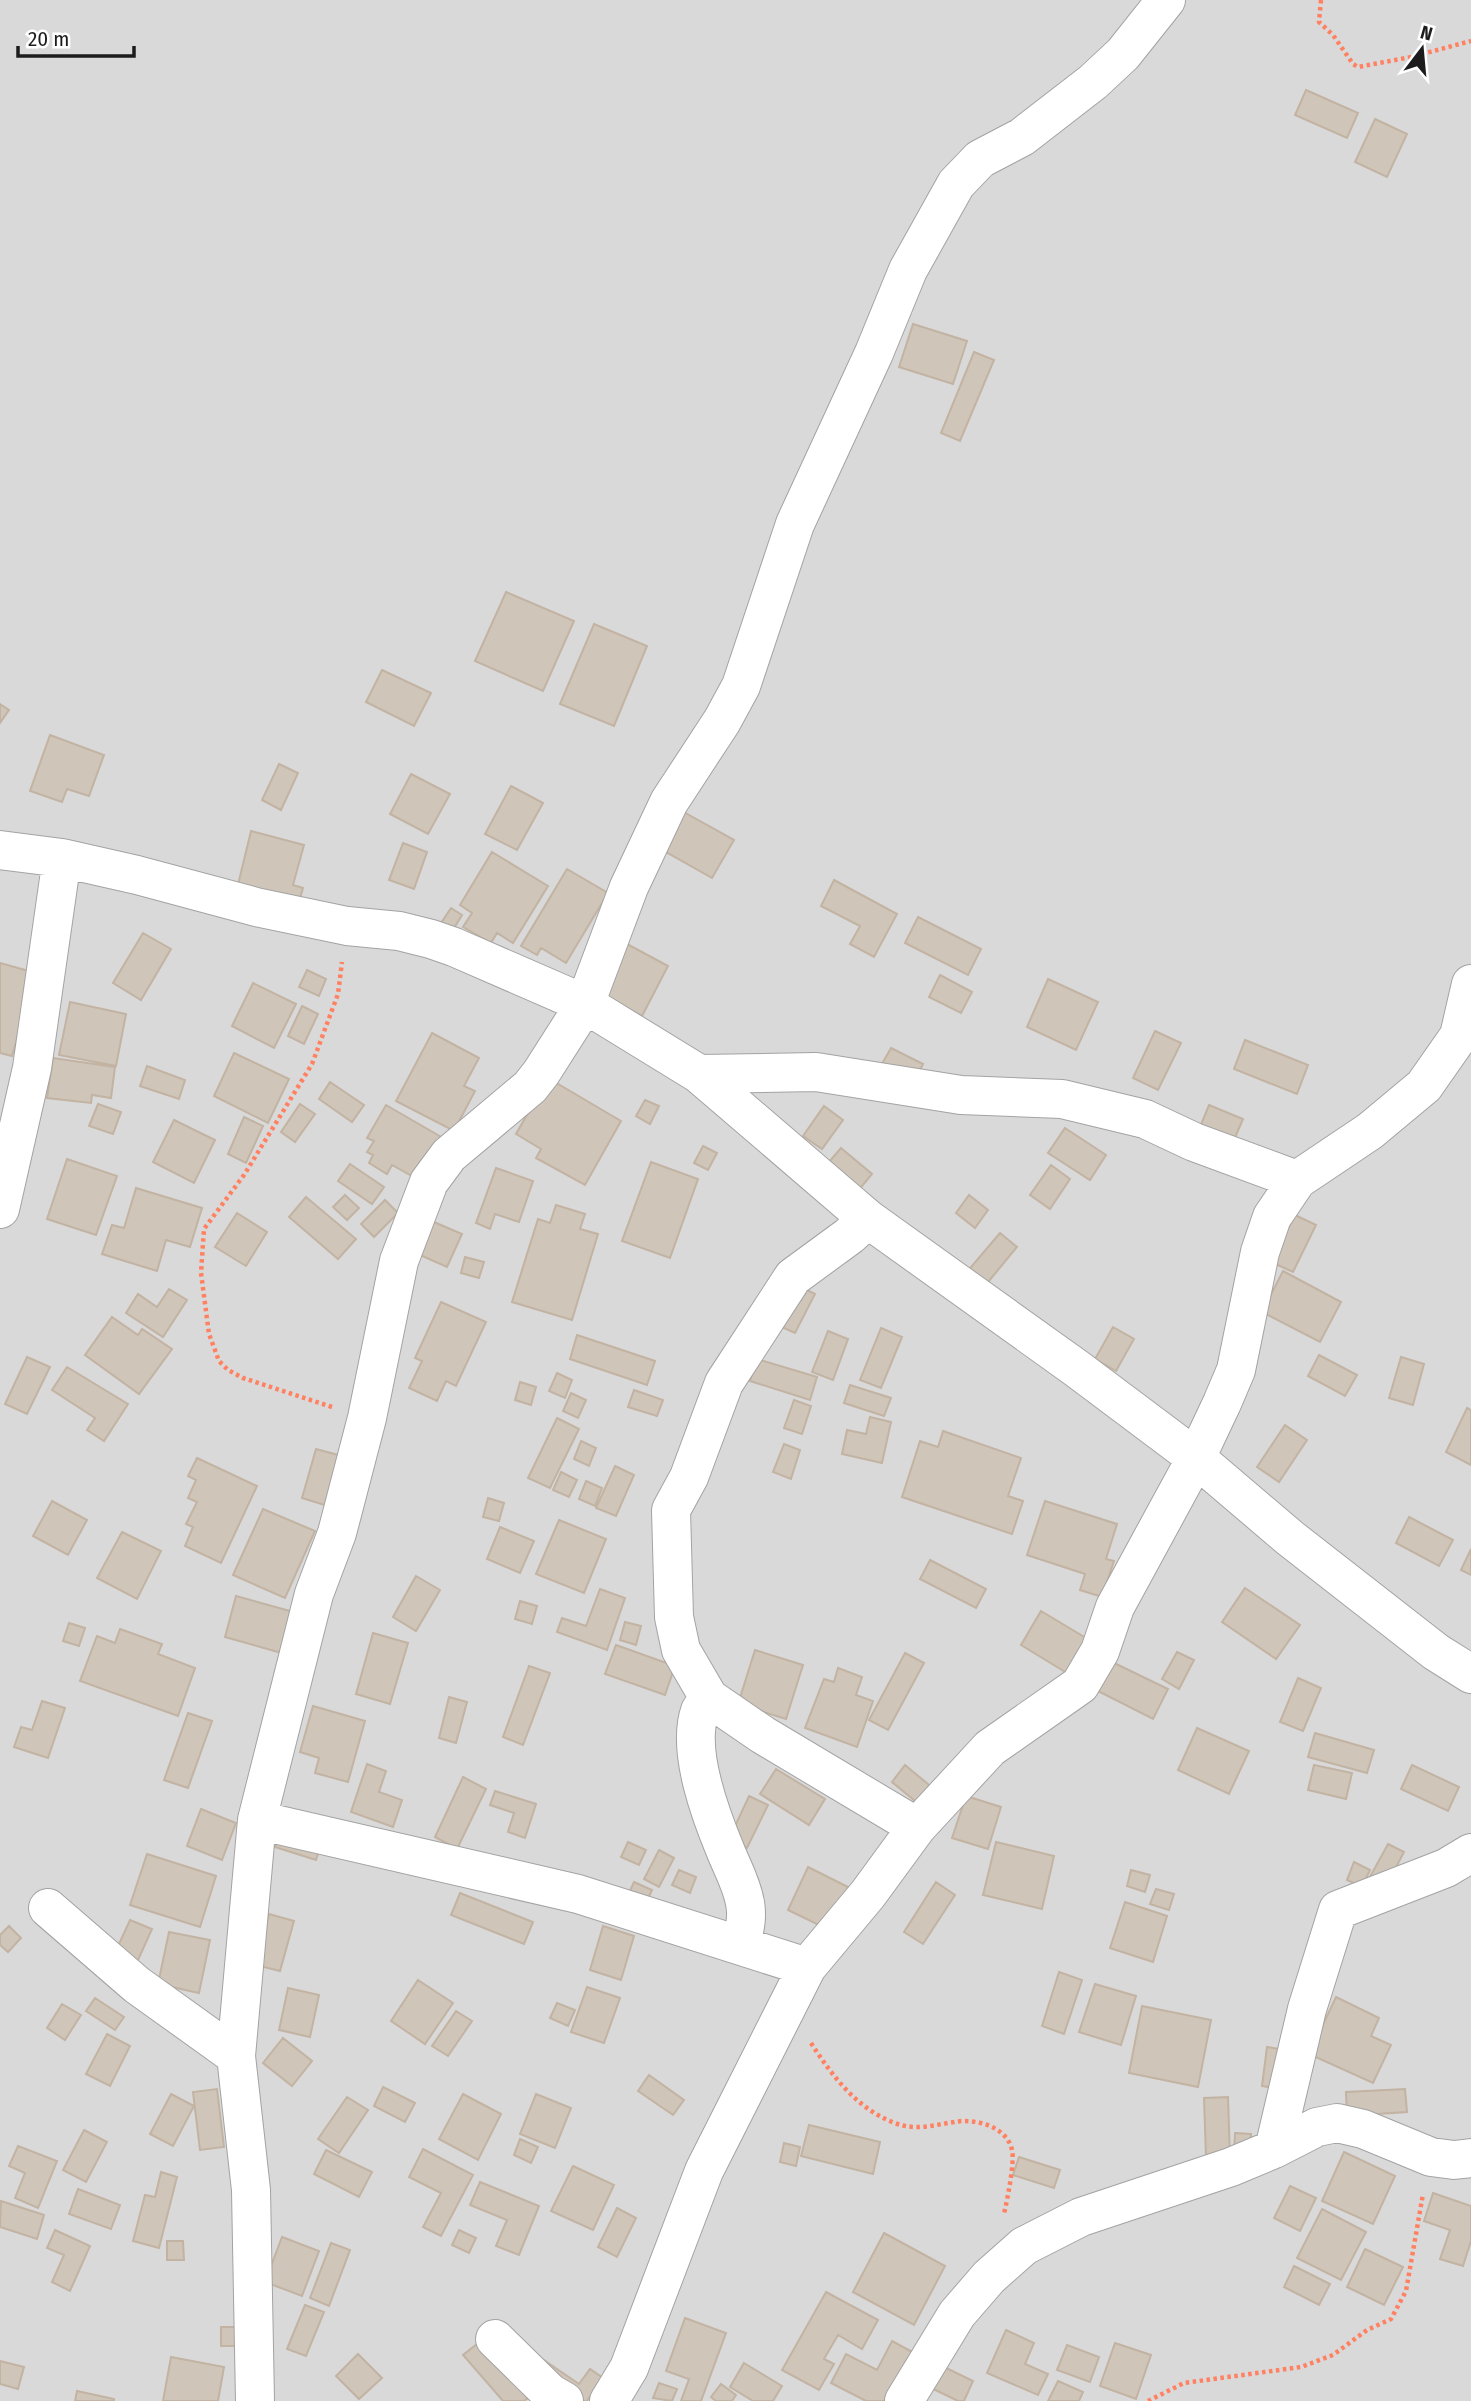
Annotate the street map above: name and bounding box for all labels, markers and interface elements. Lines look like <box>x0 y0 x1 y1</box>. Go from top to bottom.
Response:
scale bar <box>18 14 133 58</box>
north arrow <box>1387 14 1457 84</box>
text: N <box>1418 21 1435 46</box>
text: 20 m <box>28 26 69 52</box>

